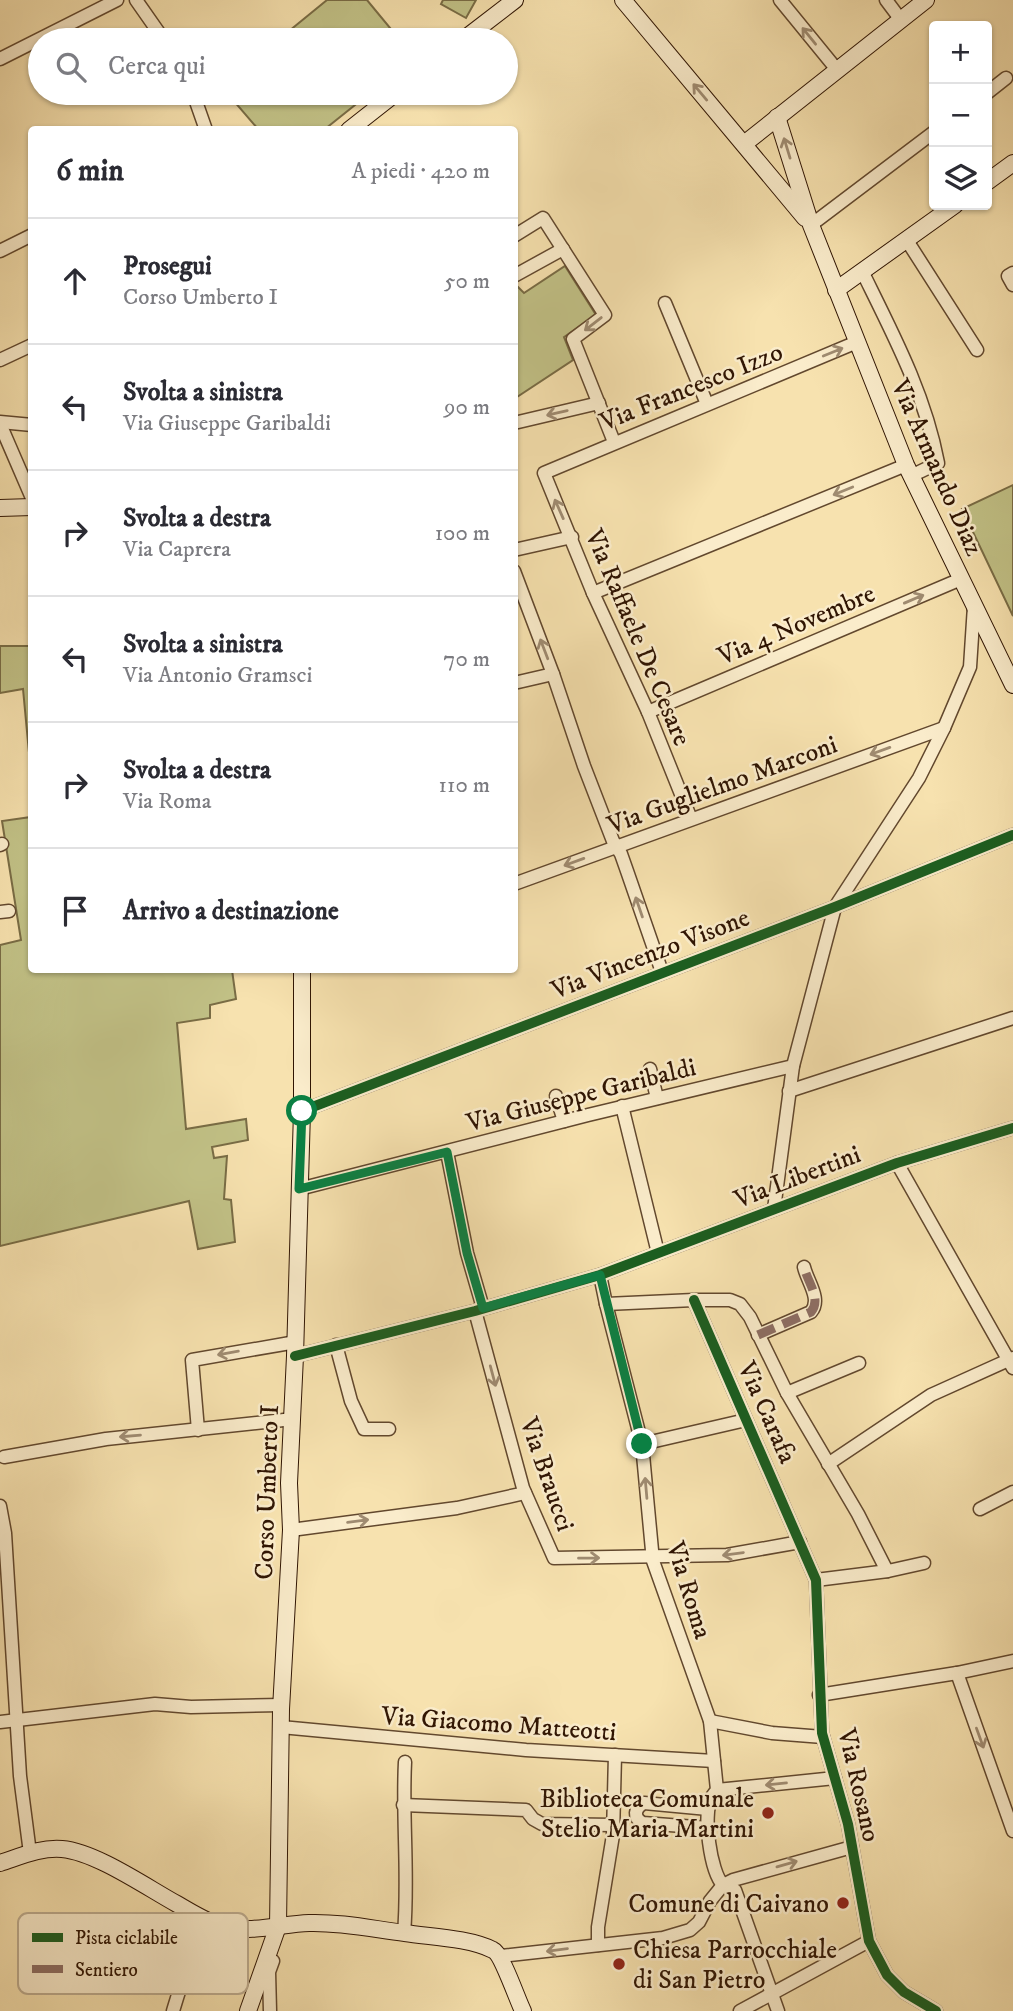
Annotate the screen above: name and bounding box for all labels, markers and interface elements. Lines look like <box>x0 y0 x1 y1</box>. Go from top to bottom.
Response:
map controls <box>929 21 992 210</box>
button: + <box>929 21 992 84</box>
one-way arrow <box>801 27 817 45</box>
search box <box>28 28 518 105</box>
icon: search <box>52 48 90 86</box>
text: Cerca qui <box>108 50 206 83</box>
one-way arrow <box>692 83 708 101</box>
button: − <box>929 84 992 147</box>
one-way arrow <box>779 137 792 159</box>
button: layers <box>929 147 992 210</box>
text: 6 min <box>56 153 124 190</box>
text: A piedi · 420 m <box>351 157 490 186</box>
text: Prosegui <box>123 250 212 283</box>
icon: ahead <box>56 262 94 300</box>
text: 50 m <box>444 267 490 296</box>
text: Corso Umberto I <box>123 283 278 312</box>
one-way arrow <box>584 316 603 331</box>
street label: Via Francesco Izzo <box>594 336 788 439</box>
one-way arrow <box>821 345 843 358</box>
street label: Via Armando Diaz <box>883 373 990 561</box>
text: Svolta a sinistra <box>123 376 283 409</box>
icon: left <box>56 388 94 426</box>
text: 90 m <box>444 393 490 422</box>
one-way arrow <box>546 407 569 420</box>
text: Via Giuseppe Garibaldi <box>123 409 331 438</box>
one-way arrow <box>833 485 854 498</box>
one-way arrow <box>552 498 565 520</box>
text: Svolta a destra <box>123 502 271 535</box>
icon: right <box>56 514 94 552</box>
text: 100 m <box>435 519 490 548</box>
street label: Via Raffaele De Cesare <box>577 523 698 751</box>
text: Via Caprera <box>123 535 231 564</box>
street label: Via 4 Novembre <box>712 577 880 674</box>
one-way arrow <box>903 591 924 604</box>
text: Svolta a sinistra <box>123 628 283 661</box>
one-way arrow <box>536 638 549 660</box>
icon: left <box>56 640 94 678</box>
text: 70 m <box>443 645 490 674</box>
text: Via Antonio Gramsci <box>123 661 312 690</box>
street label: Via Guglielmo Marconi <box>602 728 842 843</box>
one-way arrow <box>870 745 892 758</box>
text: Svolta a destra <box>123 754 271 787</box>
icon: right <box>56 766 94 804</box>
text: 110 m <box>439 771 490 800</box>
text: Via Roma <box>123 787 211 816</box>
one-way arrow <box>564 857 586 869</box>
icon: arrive <box>56 892 94 930</box>
text: Arrivo a destinazione <box>123 895 339 928</box>
one-way arrow <box>632 897 645 919</box>
street label: Via Vincenzo Visone <box>546 901 754 1008</box>
street label: Via Giuseppe Garibaldi <box>462 1051 699 1140</box>
route start <box>286 1095 317 1126</box>
street label: Via Libertini <box>729 1138 866 1217</box>
one-way arrow <box>217 1347 240 1360</box>
street label: Via Carafa <box>729 1356 804 1469</box>
one-way arrow <box>487 1365 500 1387</box>
street label: Corso Umberto I <box>248 1404 287 1580</box>
street label: Via Braucci <box>511 1412 581 1536</box>
route end <box>626 1428 657 1459</box>
one-way arrow <box>120 1430 142 1443</box>
one-way arrow <box>639 1477 652 1500</box>
one-way arrow <box>346 1514 369 1527</box>
street label: Via Roma <box>658 1537 719 1643</box>
one-way arrow <box>722 1547 745 1560</box>
one-way arrow <box>577 1551 600 1564</box>
street label: Via Giacomo Matteotti <box>379 1700 617 1749</box>
street label: Via Rosano <box>829 1724 888 1845</box>
one-way arrow <box>974 1726 987 1748</box>
one-way arrow <box>765 1777 788 1790</box>
place label: Biblioteca Comunale Stelio Maria Martini <box>540 1783 754 1846</box>
marker: Biblioteca Comunale Stelio Maria Martini <box>760 1805 776 1821</box>
one-way arrow <box>775 1856 797 1869</box>
place label: Comune di Caivano <box>628 1888 829 1921</box>
marker: Comune di Caivano <box>835 1895 851 1911</box>
legend <box>18 1913 248 1994</box>
text: Pista ciclabile <box>75 1927 178 1950</box>
place label: Chiesa Parrocchiale di San Pietro <box>633 1934 837 1997</box>
one-way arrow <box>547 1944 569 1957</box>
marker: Chiesa Parrocchiale di San Pietro <box>611 1956 627 1972</box>
text: Sentiero <box>75 1959 138 1982</box>

